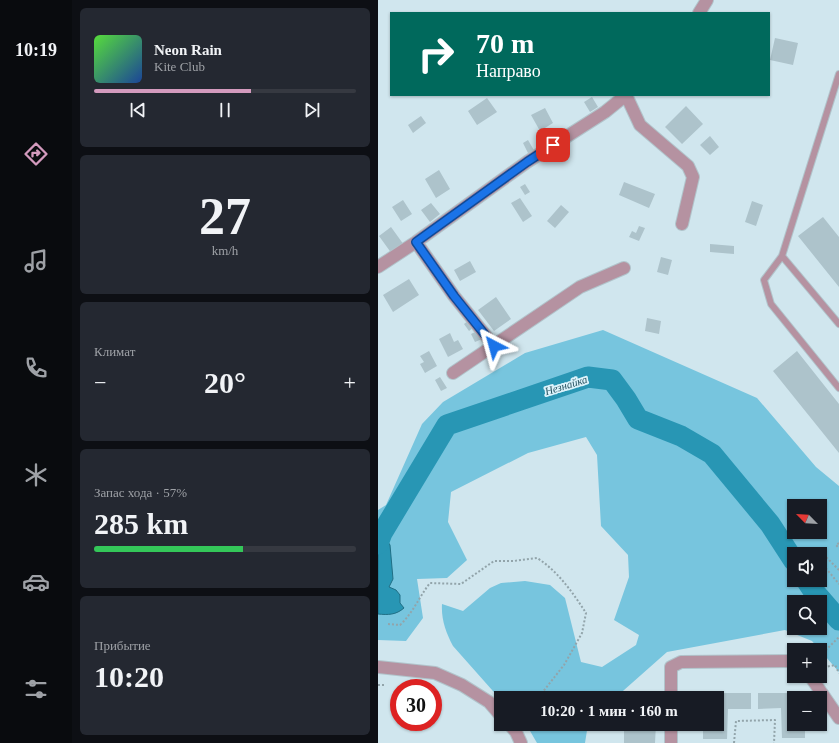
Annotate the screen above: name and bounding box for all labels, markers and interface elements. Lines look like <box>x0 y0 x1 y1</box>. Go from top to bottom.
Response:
icon: right <box>410 28 462 80</box>
text: 70 m <box>476 28 534 59</box>
text: 10:19 <box>15 40 57 60</box>
text: Neon Rain <box>154 42 222 58</box>
text: Kite Club <box>154 59 205 74</box>
text: Направо <box>476 61 541 81</box>
icon: previous <box>127 99 149 121</box>
icon: pause <box>214 99 236 121</box>
icon: next <box>301 99 323 121</box>
pin <box>536 128 570 162</box>
icon: arrive <box>542 134 564 156</box>
icon: directions <box>22 140 50 168</box>
text: 27 <box>199 188 251 245</box>
text: km/h <box>212 243 238 258</box>
icon: music <box>22 247 50 275</box>
position arrow <box>473 325 515 367</box>
text: Климат <box>94 344 135 359</box>
icon: phone <box>22 354 50 382</box>
text: 20° <box>204 366 246 399</box>
text: − <box>94 370 106 395</box>
text: + <box>344 370 356 395</box>
water label: Незнайка <box>542 373 589 397</box>
icon: climate <box>22 461 50 489</box>
text: Запас хода · 57% <box>94 485 187 500</box>
north arrow <box>787 499 827 539</box>
map controls <box>787 499 827 731</box>
text: 285 km <box>94 507 188 540</box>
button: sound <box>787 547 827 587</box>
icon: car <box>22 568 50 596</box>
button: search <box>787 595 827 635</box>
text: Прибытие <box>94 638 151 653</box>
button: + <box>787 643 827 683</box>
text: 10:20 <box>94 660 164 693</box>
icon: filters <box>22 675 50 703</box>
speed limit sign: 30 <box>390 679 442 731</box>
button: − <box>787 691 827 731</box>
text: 10:20 · 1 мин · 160 m <box>540 703 678 719</box>

